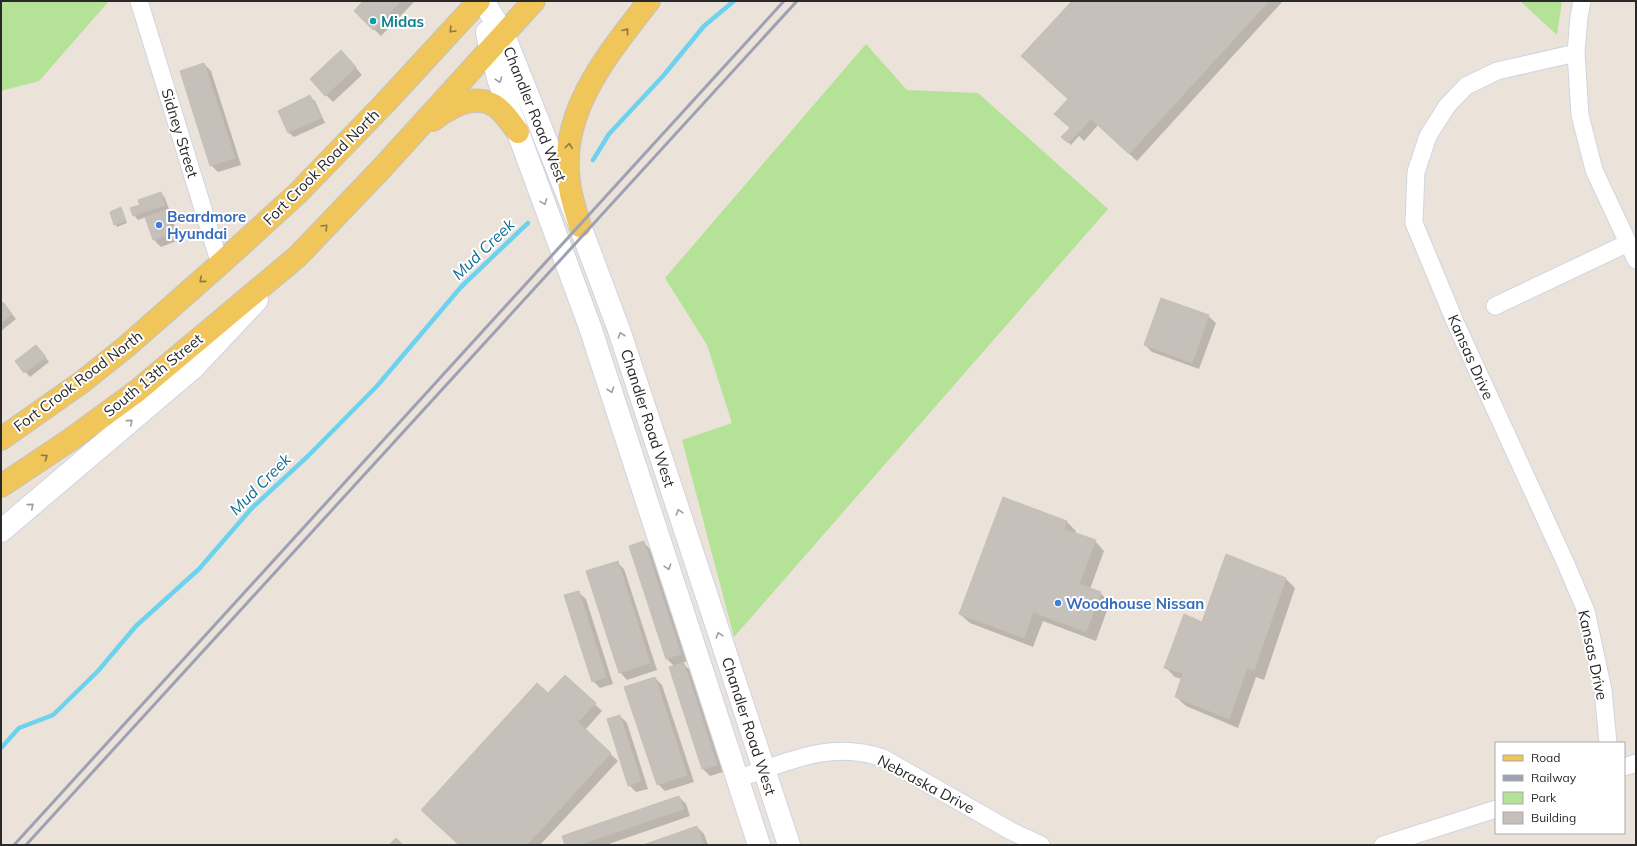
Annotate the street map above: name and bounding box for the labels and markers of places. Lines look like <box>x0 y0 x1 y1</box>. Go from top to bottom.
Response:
place label: Midas <box>381 12 424 31</box>
marker: Midas <box>368 16 378 26</box>
place label: Beardmore Hyundai <box>167 207 246 243</box>
marker: Beardmore Hyundai <box>154 220 164 230</box>
place label: Woodhouse Nissan <box>1066 594 1204 613</box>
marker: Woodhouse Nissan <box>1053 598 1063 608</box>

